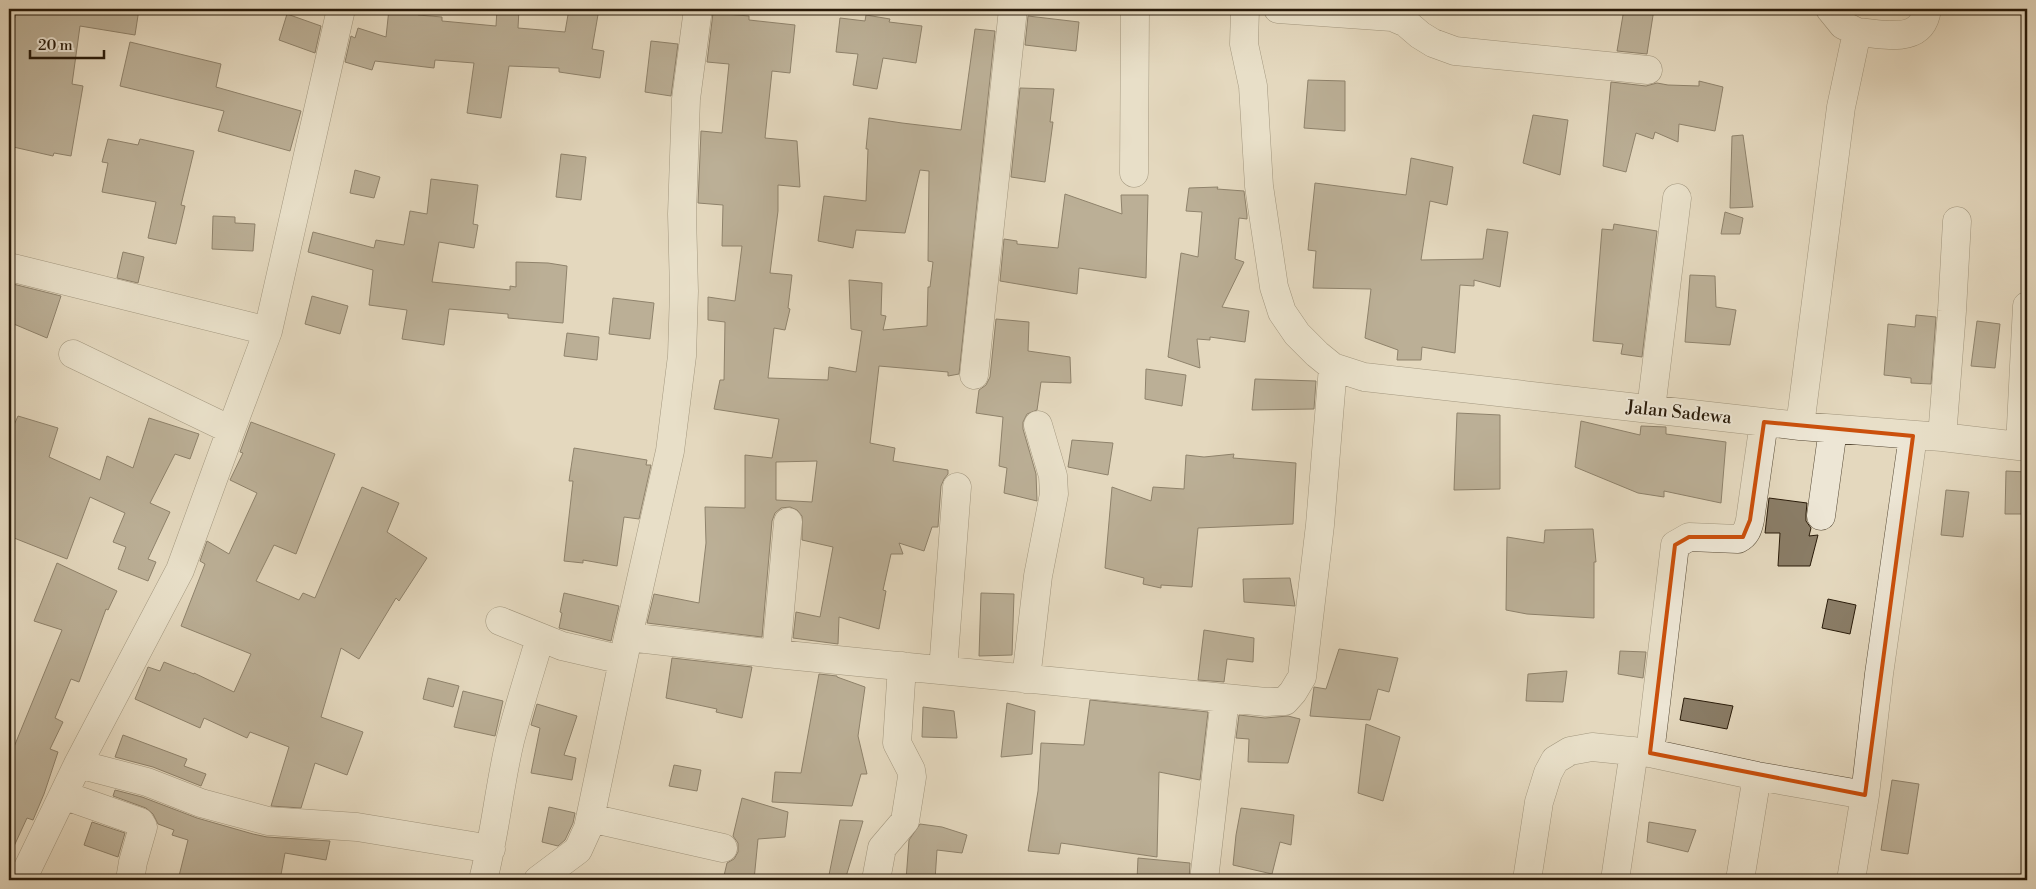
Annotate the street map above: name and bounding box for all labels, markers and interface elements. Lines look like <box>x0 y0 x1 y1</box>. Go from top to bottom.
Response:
scale bar <box>30 28 104 60</box>
text: 20 m <box>38 36 73 55</box>
street label: Jalan Sadewa <box>1624 395 1734 430</box>

